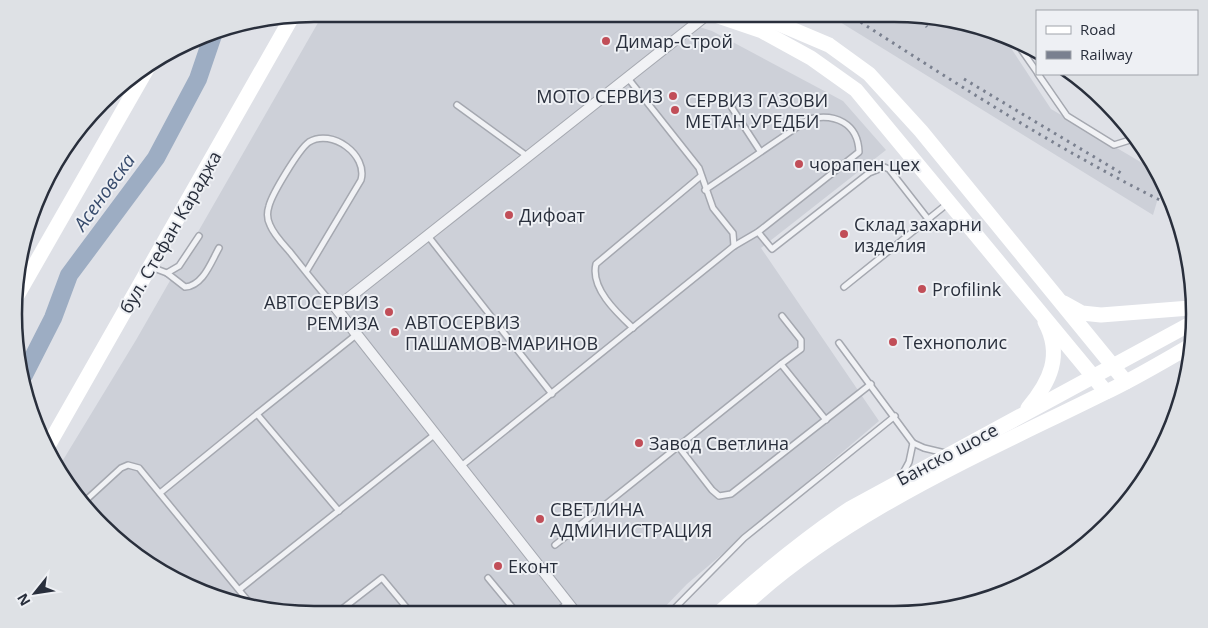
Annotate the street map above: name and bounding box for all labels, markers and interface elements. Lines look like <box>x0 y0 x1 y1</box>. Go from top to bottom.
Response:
legend <box>1036 10 1198 75</box>
text: Road <box>1080 19 1116 39</box>
place label: Димар-Строй <box>616 29 733 53</box>
marker: Димар-Строй <box>600 35 612 47</box>
text: Railway <box>1080 44 1133 64</box>
place label: МОТО СЕРВИЗ <box>536 84 663 108</box>
place label: СЕРВИЗ ГАЗОВИ МЕТАН УРЕДБИ <box>685 88 828 133</box>
marker: МОТО СЕРВИЗ <box>667 90 679 102</box>
marker: СЕРВИЗ ГАЗОВИ МЕТАН УРЕДБИ <box>669 104 681 116</box>
street label: бул. Стефан Караджа <box>114 146 226 318</box>
water label: Асеновска <box>66 148 141 237</box>
place label: чорапен цех <box>809 152 920 176</box>
marker: чорапен цех <box>793 158 805 170</box>
place label: Дифоат <box>519 203 585 227</box>
marker: Дифоат <box>503 209 515 221</box>
place label: Склад захарни изделия <box>854 212 982 257</box>
marker: Склад захарни изделия <box>838 228 850 240</box>
place label: Profilink <box>932 277 1002 301</box>
marker: Profilink <box>916 283 928 295</box>
place label: АВТОСЕРВИЗ РЕМИЗА <box>264 290 380 335</box>
marker: АВТОСЕРВИЗ РЕМИЗА <box>383 306 395 318</box>
place label: АВТОСЕРВИЗ ПАШАМОВ-МАРИНОВ <box>405 310 598 355</box>
marker: АВТОСЕРВИЗ ПАШАМОВ-МАРИНОВ <box>389 326 401 338</box>
place label: Технополис <box>903 330 1007 354</box>
marker: Технополис <box>887 336 899 348</box>
street label: Банско шосе <box>892 417 1002 491</box>
place label: Завод Светлина <box>649 431 789 455</box>
marker: Завод Светлина <box>633 437 645 449</box>
place label: СВЕТЛИНА АДМИНИСТРАЦИЯ <box>550 497 712 542</box>
marker: СВЕТЛИНА АДМИНИСТРАЦИЯ <box>534 513 546 525</box>
place label: Еконт <box>508 554 559 578</box>
marker: Еконт <box>492 560 504 572</box>
north arrow <box>10 568 60 618</box>
text: N <box>12 590 34 609</box>

